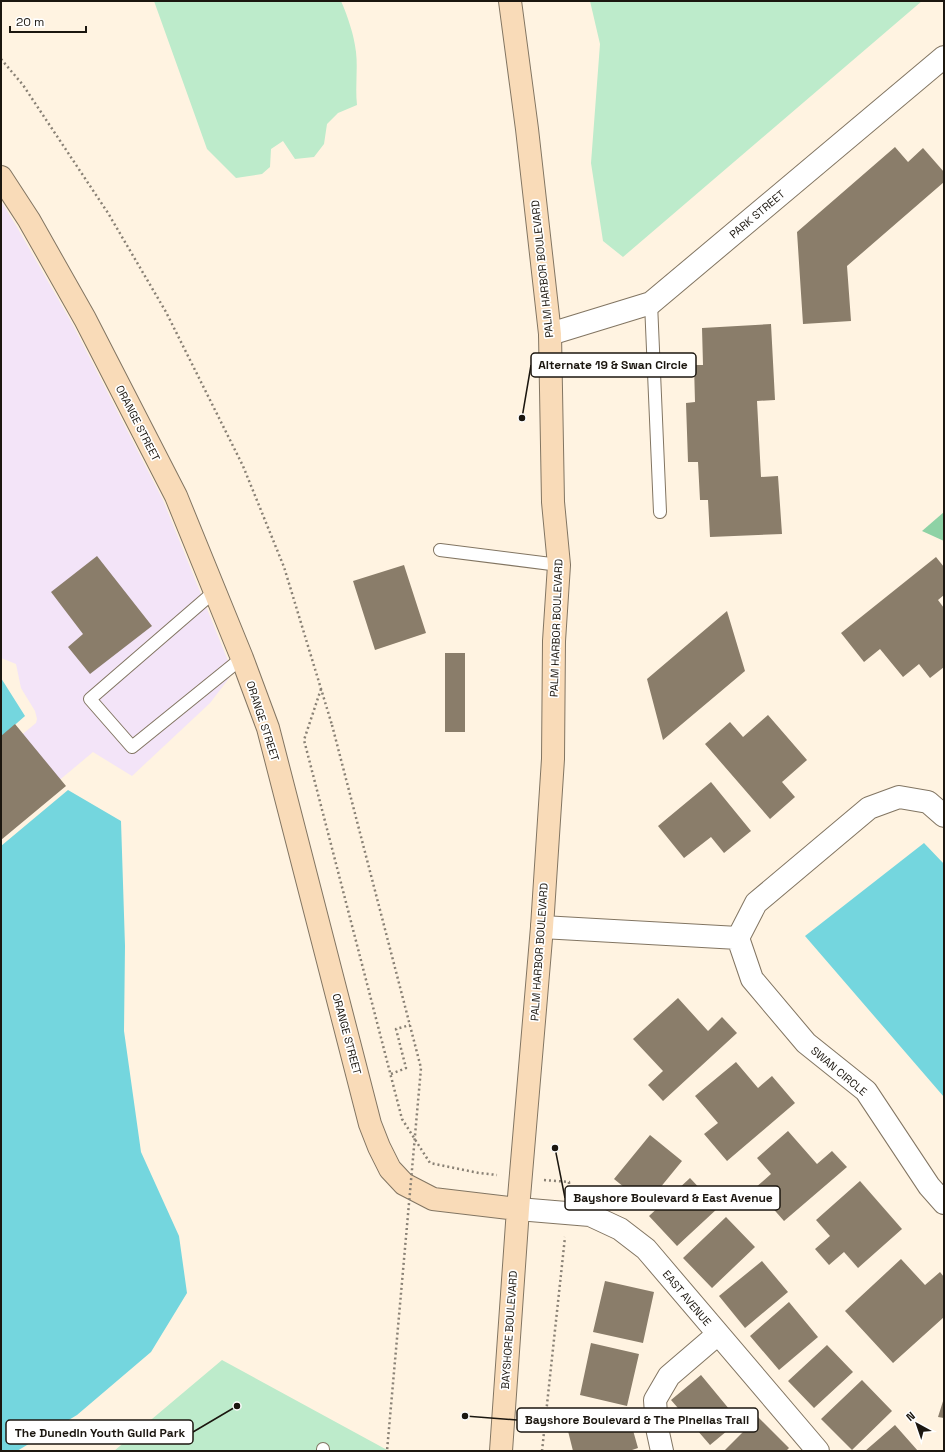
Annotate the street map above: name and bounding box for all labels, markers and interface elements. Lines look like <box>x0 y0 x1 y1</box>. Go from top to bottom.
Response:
scale bar <box>10 8 86 34</box>
text: 20 m <box>16 14 44 30</box>
street label: PARK STREET <box>726 186 788 241</box>
street label: PALM HARBOR BOULEVARD <box>528 199 556 339</box>
callout: Alternate 19 & Swan Circle <box>531 353 696 377</box>
text: Alternate 19 & Swan Circle <box>538 357 688 373</box>
street label: ORANGE STREET <box>113 383 163 464</box>
street label: PALM HARBOR BOULEVARD <box>547 559 565 697</box>
street label: ORANGE STREET <box>243 679 283 763</box>
street label: PALM HARBOR BOULEVARD <box>527 883 551 1021</box>
street label: ORANGE STREET <box>329 992 365 1077</box>
street label: SWAN CIRCLE <box>808 1043 870 1099</box>
callout: Bayshore Boulevard & East Avenue <box>565 1186 780 1210</box>
text: Bayshore Boulevard & East Avenue <box>573 1190 773 1206</box>
street label: EAST AVENUE <box>660 1267 714 1329</box>
street label: BAYSHORE BOULEVARD <box>498 1270 520 1390</box>
north arrow <box>897 1404 937 1444</box>
callout: Bayshore Boulevard & The Pinellas Trail <box>517 1408 758 1432</box>
text: N <box>903 1409 918 1424</box>
text: Bayshore Boulevard & The Pinellas Trail <box>525 1412 749 1428</box>
callout: The Dunedin Youth Guild Park <box>6 1420 193 1444</box>
text: The Dunedin Youth Guild Park <box>15 1425 185 1441</box>

